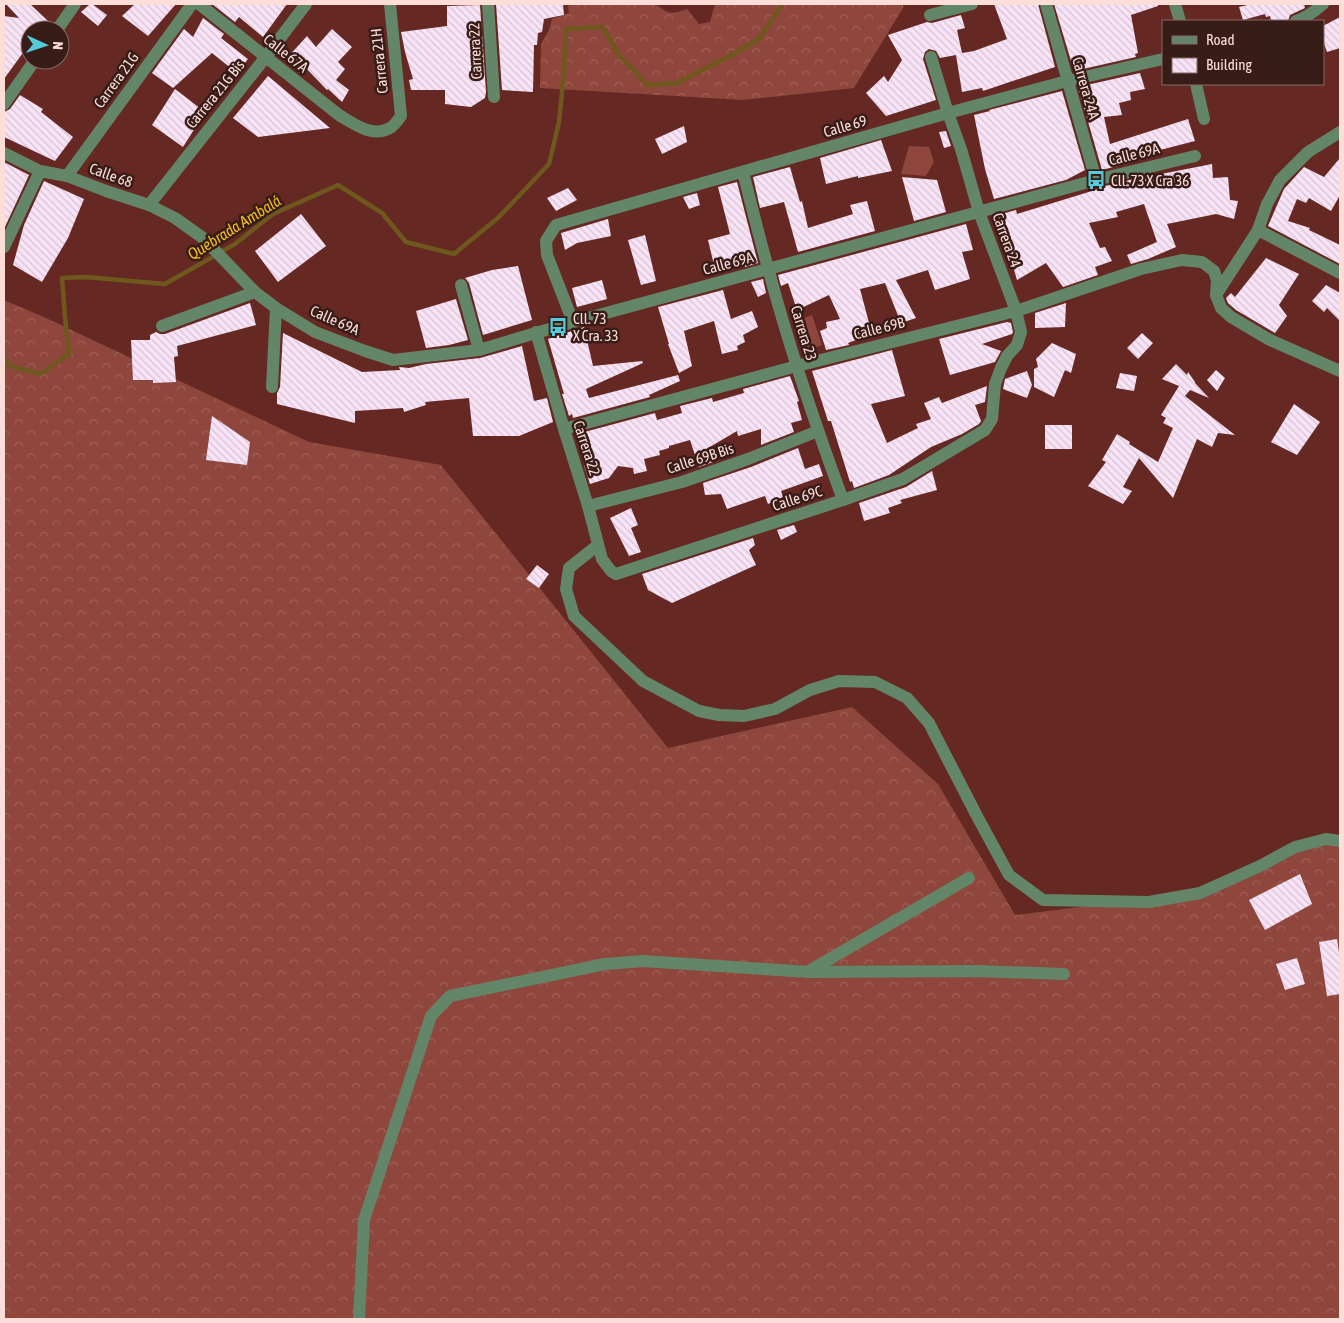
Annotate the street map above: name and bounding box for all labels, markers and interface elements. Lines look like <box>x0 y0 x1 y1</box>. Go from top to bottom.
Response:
north arrow <box>20 20 70 70</box>
legend <box>1162 20 1324 85</box>
street label: Carrera 22 <box>465 22 485 80</box>
street label: Carrera 21H <box>367 28 391 94</box>
street label: Calle 67A <box>260 30 312 76</box>
text: Road <box>1206 31 1235 48</box>
text: N <box>50 41 66 50</box>
street label: Carrera 21G <box>90 49 142 111</box>
street label: Carrera 24A <box>1069 55 1103 122</box>
text: Building <box>1206 56 1252 73</box>
street label: Carrera 21G Bis <box>182 57 248 131</box>
street label: Calle 69 <box>821 112 869 140</box>
street label: Calle 69A <box>1107 139 1162 169</box>
street label: Calle 68 <box>87 159 135 191</box>
bus stop icon: Cll. 73 X Cra 36 <box>1085 169 1107 191</box>
place label: Cll. 73 X Cra 36 <box>1111 172 1189 189</box>
water label: Quebrada Ambalá <box>184 191 284 263</box>
street label: Carrera 24 <box>989 210 1025 270</box>
street label: Calle 69A <box>701 248 756 278</box>
street label: Calle 69A <box>308 302 363 339</box>
street label: Carrera 23 <box>788 303 820 363</box>
place label: Cll. 73 X Cra. 33 <box>573 310 618 344</box>
street label: Calle 69B <box>852 314 906 342</box>
bus stop icon: Cll. 73 X Cra. 33 <box>547 316 569 338</box>
street label: Carrera 22 <box>570 418 604 478</box>
street label: Calle 69B Bis <box>664 439 736 477</box>
street label: Calle 69C <box>770 482 824 514</box>

